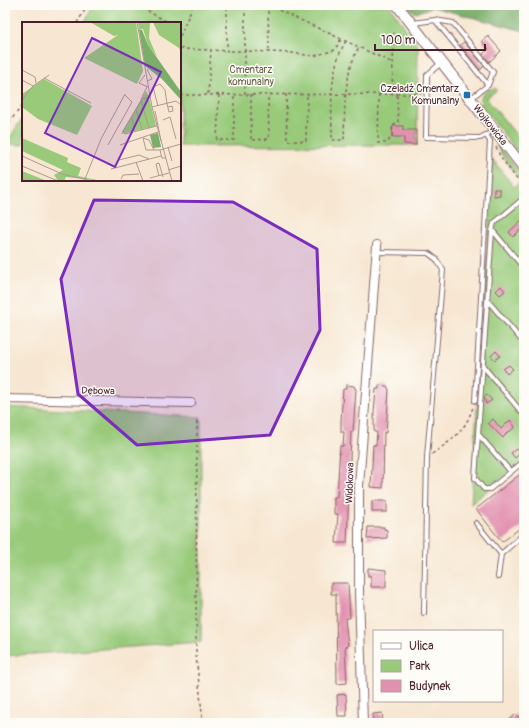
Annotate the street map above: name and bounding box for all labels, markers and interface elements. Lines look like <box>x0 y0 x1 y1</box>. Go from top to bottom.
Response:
inset map <box>22 22 181 181</box>
scale bar <box>375 26 485 52</box>
text: 100 m <box>381 33 416 48</box>
park label: Cmentarz komunalny <box>228 64 275 88</box>
place label: Czeladź Cmentarz Komunalny <box>381 83 460 107</box>
marker: Czeladź Cmentarz Komunalny <box>462 90 472 100</box>
street label: Wojkowicka <box>470 102 510 148</box>
street label: Dębowa <box>81 385 115 397</box>
street label: Widokowa <box>343 462 357 504</box>
legend <box>373 630 503 702</box>
text: Ulica <box>409 639 434 654</box>
text: Park <box>409 659 430 674</box>
text: Budynek <box>409 679 451 694</box>

